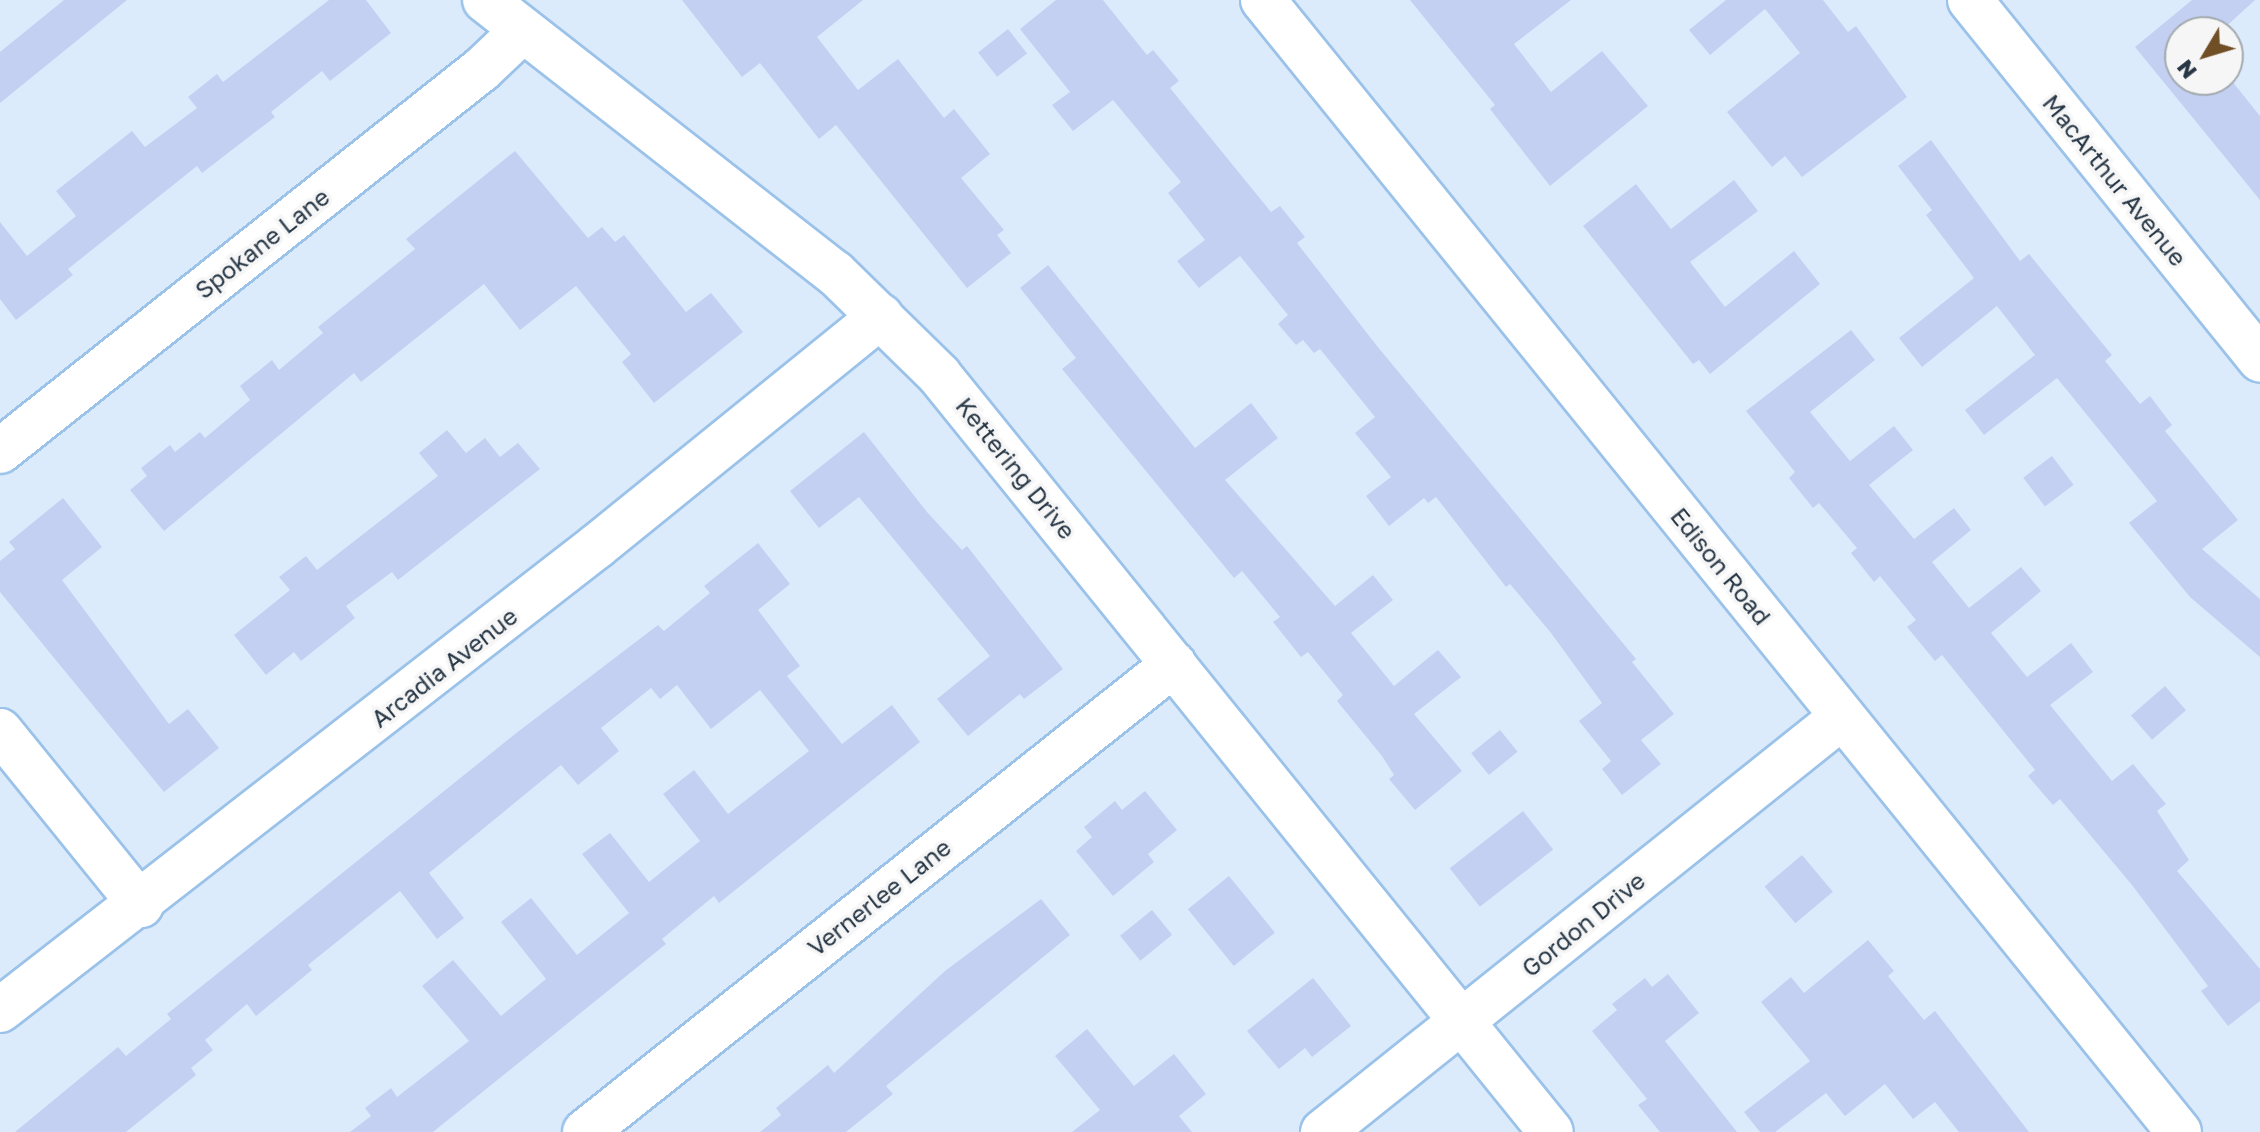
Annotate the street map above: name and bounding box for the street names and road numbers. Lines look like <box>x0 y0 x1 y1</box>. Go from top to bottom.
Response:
street label: MacArthur Avenue <box>2037 88 2193 272</box>
street label: Spokane Lane <box>189 182 335 304</box>
street label: Kettering Drive <box>950 391 1082 545</box>
street label: Edison Road <box>1665 502 1777 630</box>
street label: Arcadia Avenue <box>365 601 523 733</box>
street label: Vernerlee Lane <box>802 832 956 962</box>
street label: Gordon Drive <box>1516 866 1650 982</box>

